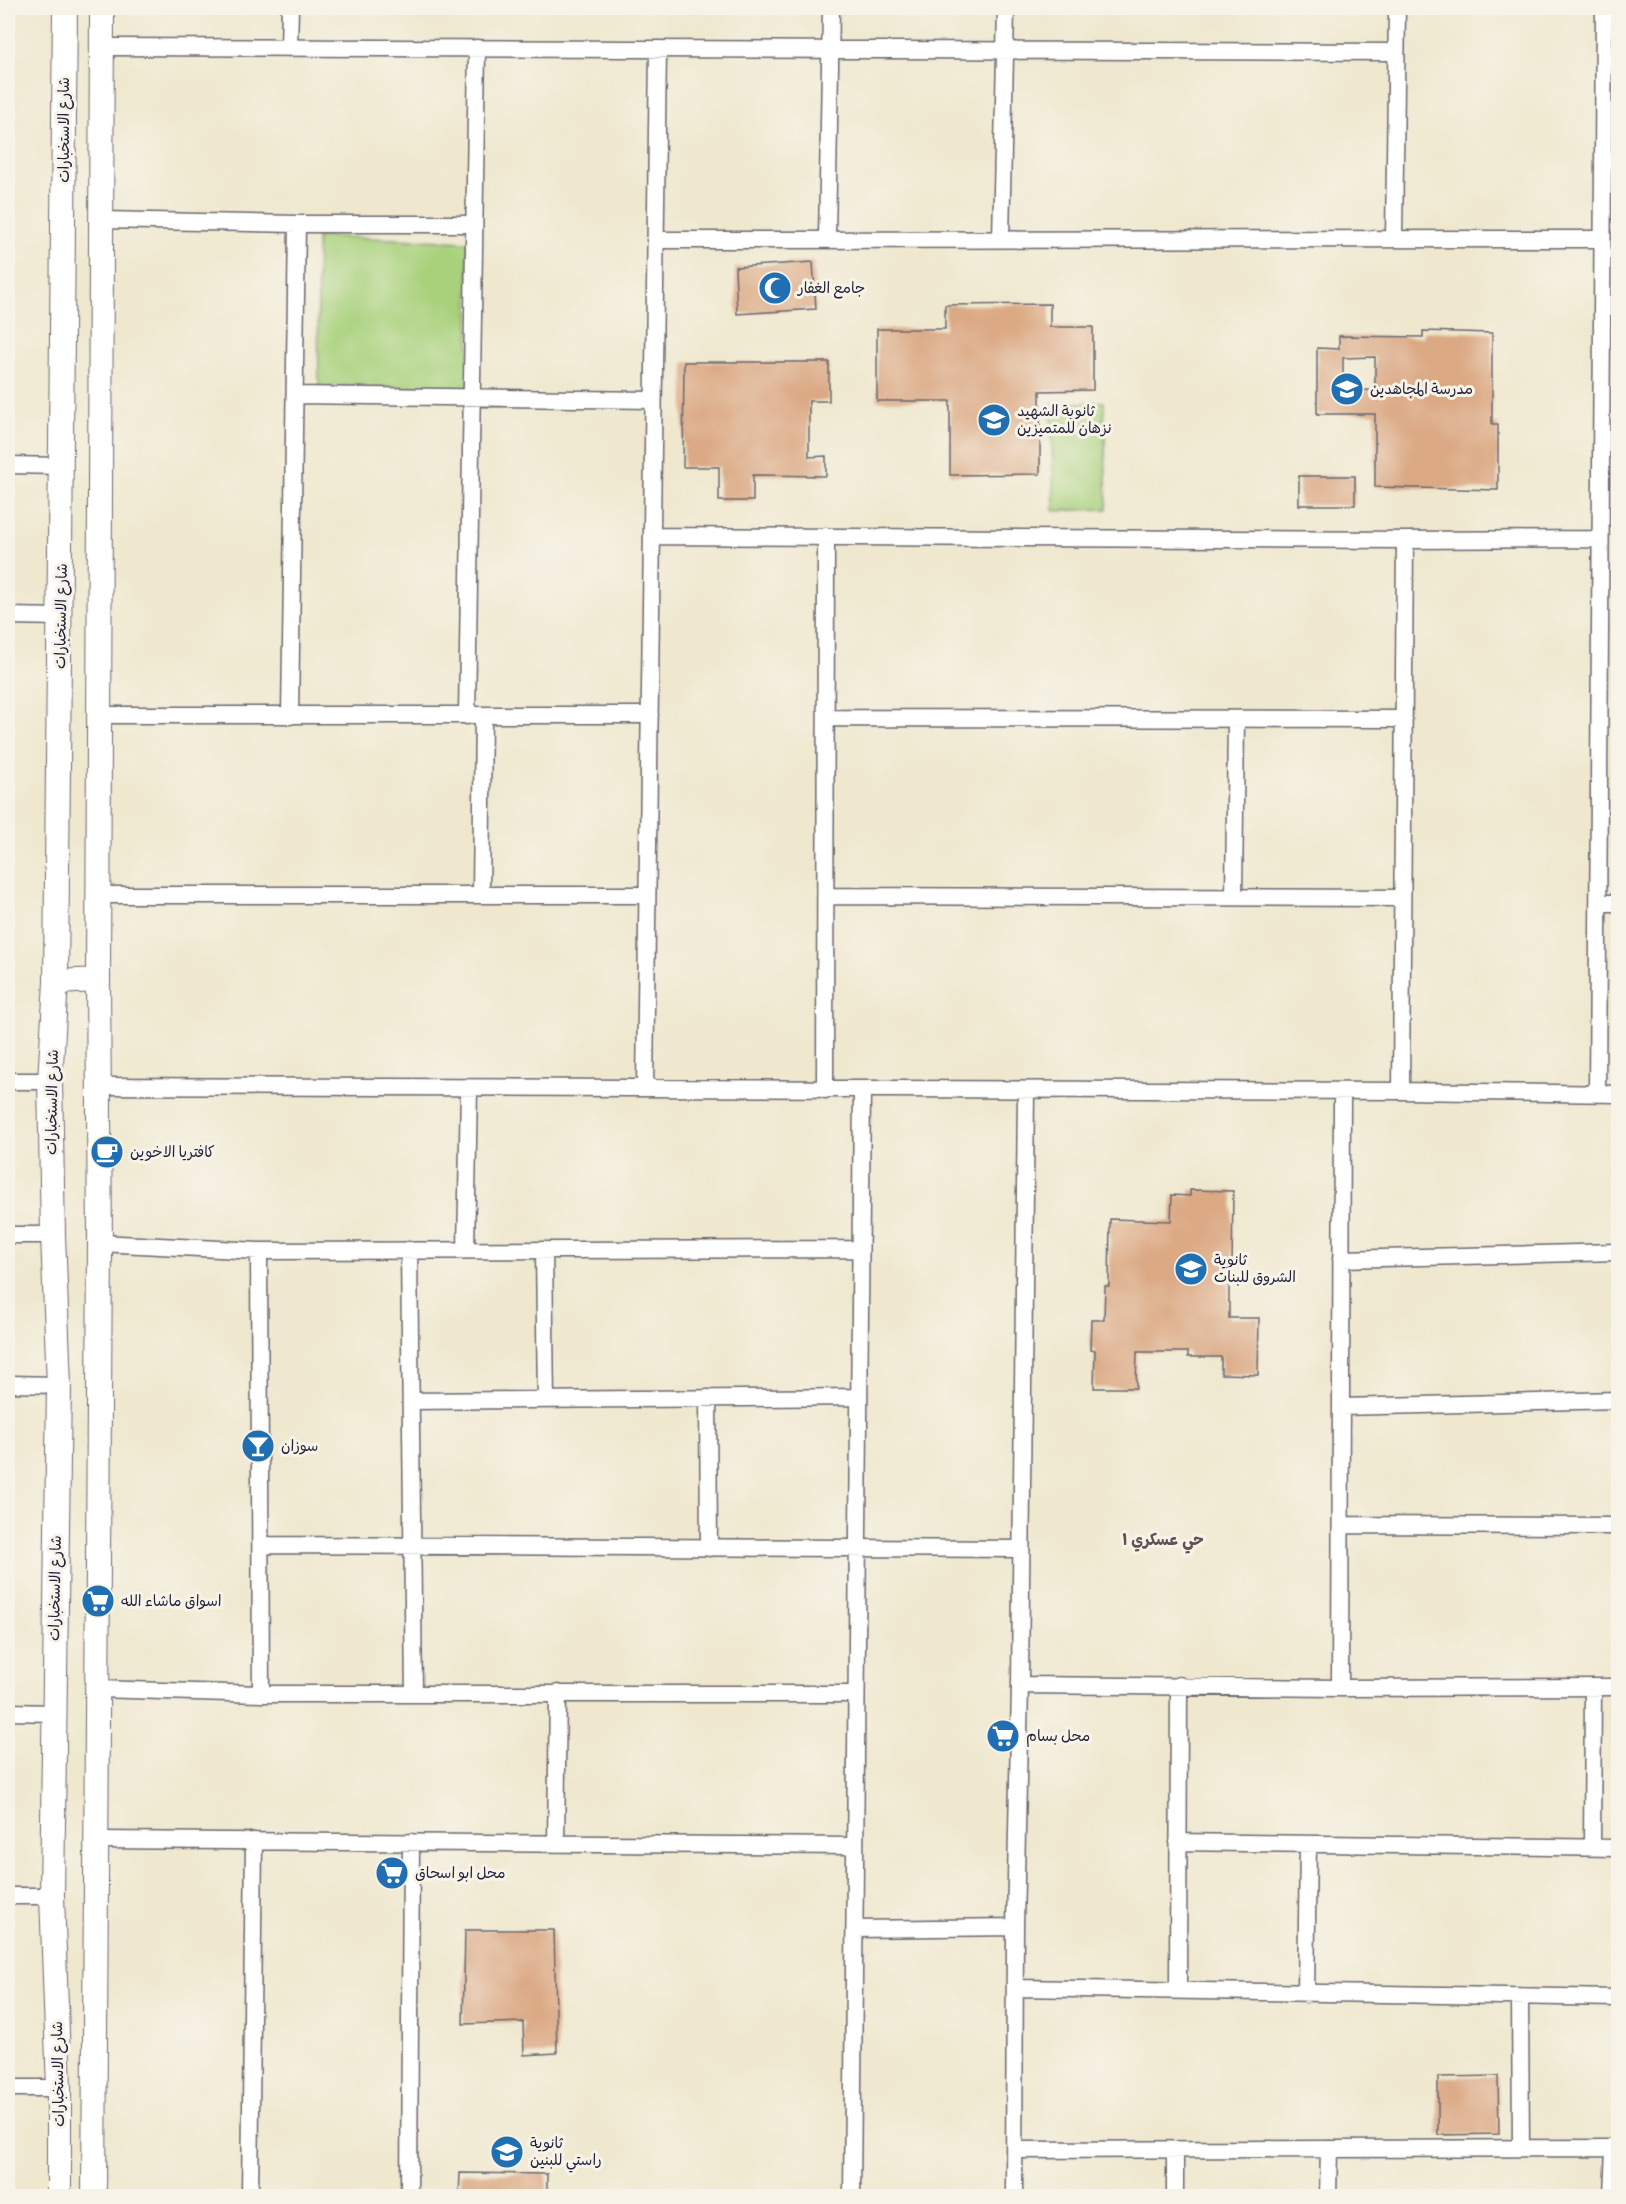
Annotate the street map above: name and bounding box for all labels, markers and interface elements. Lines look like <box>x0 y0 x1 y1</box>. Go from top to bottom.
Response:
street label: شارع الاستخبارات <box>55 77 74 183</box>
mosque icon: جامع الغفار <box>757 270 793 306</box>
place label: جامع الغفار <box>797 279 865 299</box>
school or university icon: مدرسة المجاهدين <box>1329 371 1365 407</box>
place label: مدرسة المجاهدين <box>1370 380 1473 399</box>
school or university icon: ثانوية الشهيد نزهان للمتميزين <box>976 402 1012 438</box>
place label: ثانوية الشهيد نزهان للمتميزين <box>1017 402 1112 438</box>
street label: شارع الاستخبارات <box>51 563 72 669</box>
street label: شارع الاستخبارات <box>42 1049 63 1155</box>
cafe icon: كافتريا الاخوين <box>89 1134 125 1170</box>
place label: كافتريا الاخوين <box>130 1143 215 1162</box>
school or university icon: ثانوية الشروق للبنات <box>1173 1251 1209 1287</box>
place label: ثانوية الشروق للبنات <box>1214 1251 1296 1287</box>
bar icon: سوزان <box>240 1428 276 1464</box>
place label: سوزان <box>281 1437 318 1456</box>
district label: حي عسكري ١ <box>1122 1530 1204 1554</box>
street label: شارع الاستخبارات <box>45 1535 66 1641</box>
supermarket icon: اسواق ماشاء الله <box>80 1583 116 1619</box>
place label: اسواق ماشاء الله <box>121 1592 221 1611</box>
supermarket icon: محل بسام <box>985 1718 1021 1754</box>
place label: محل بسام <box>1026 1727 1090 1747</box>
supermarket icon: محل ابو اسحاق <box>374 1855 410 1891</box>
place label: محل ابو اسحاق <box>415 1864 506 1883</box>
street label: شارع الاستخبارات <box>48 2021 69 2127</box>
school or university icon: ثانوية راستي للبنين <box>489 2134 525 2170</box>
place label: ثانوية راستي للبنين <box>530 2134 602 2173</box>

